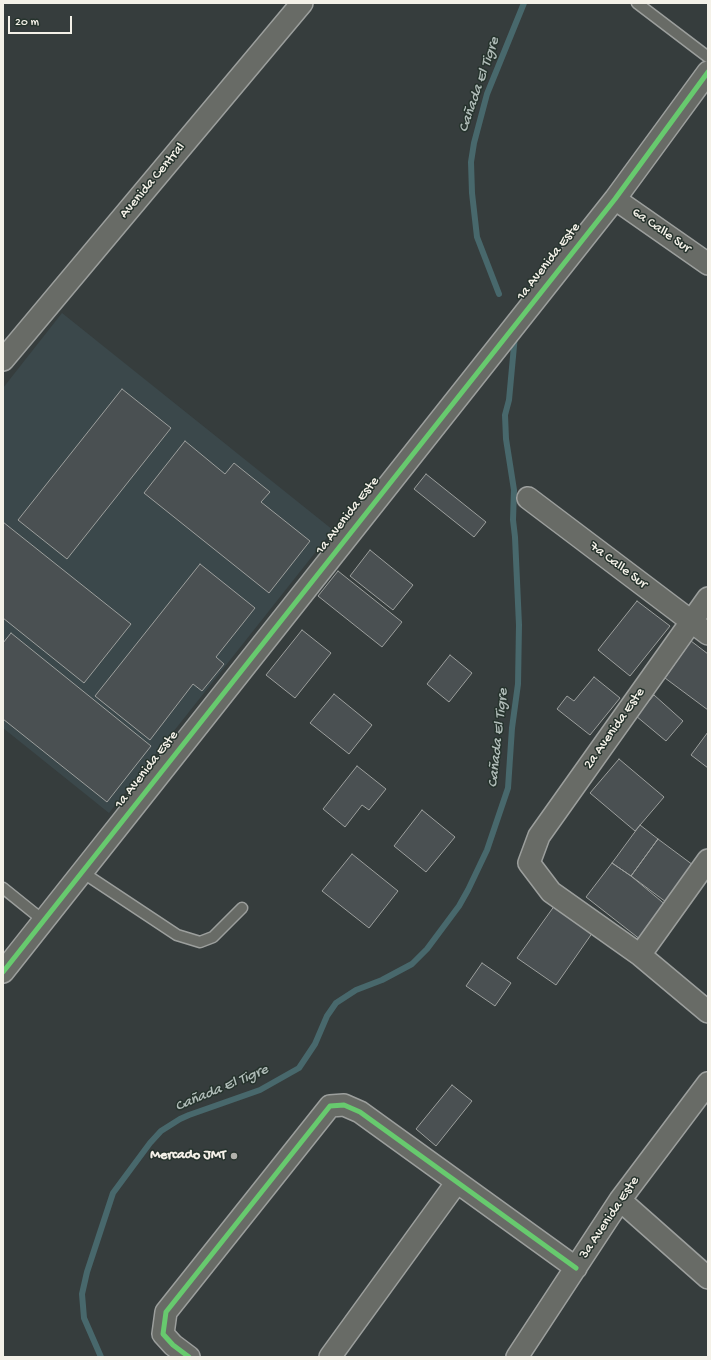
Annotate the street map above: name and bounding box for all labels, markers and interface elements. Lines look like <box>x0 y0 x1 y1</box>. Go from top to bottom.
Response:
scale bar <box>10 8 74 34</box>
text: 20 m <box>15 16 39 30</box>
water label: Cañada El Tigre <box>455 35 505 135</box>
street label: Avenida Central <box>116 140 190 222</box>
street label: 6a Calle Sur <box>628 205 694 257</box>
street label: 1a Avenida Este <box>513 220 585 304</box>
street label: 1a Avenida Este <box>312 474 384 558</box>
street label: 7a Calle Sur <box>586 539 650 593</box>
street label: 2a Avenida Este <box>581 685 649 773</box>
water label: Cañada El Tigre <box>485 688 513 788</box>
street label: 1a Avenida Este <box>111 728 183 812</box>
water label: Cañada El Tigre <box>173 1061 271 1117</box>
place label: Mercado JMT <box>150 1148 226 1164</box>
marker: Mercado JMT <box>229 1151 239 1161</box>
street label: 3a Avenida Este <box>576 1174 644 1262</box>

